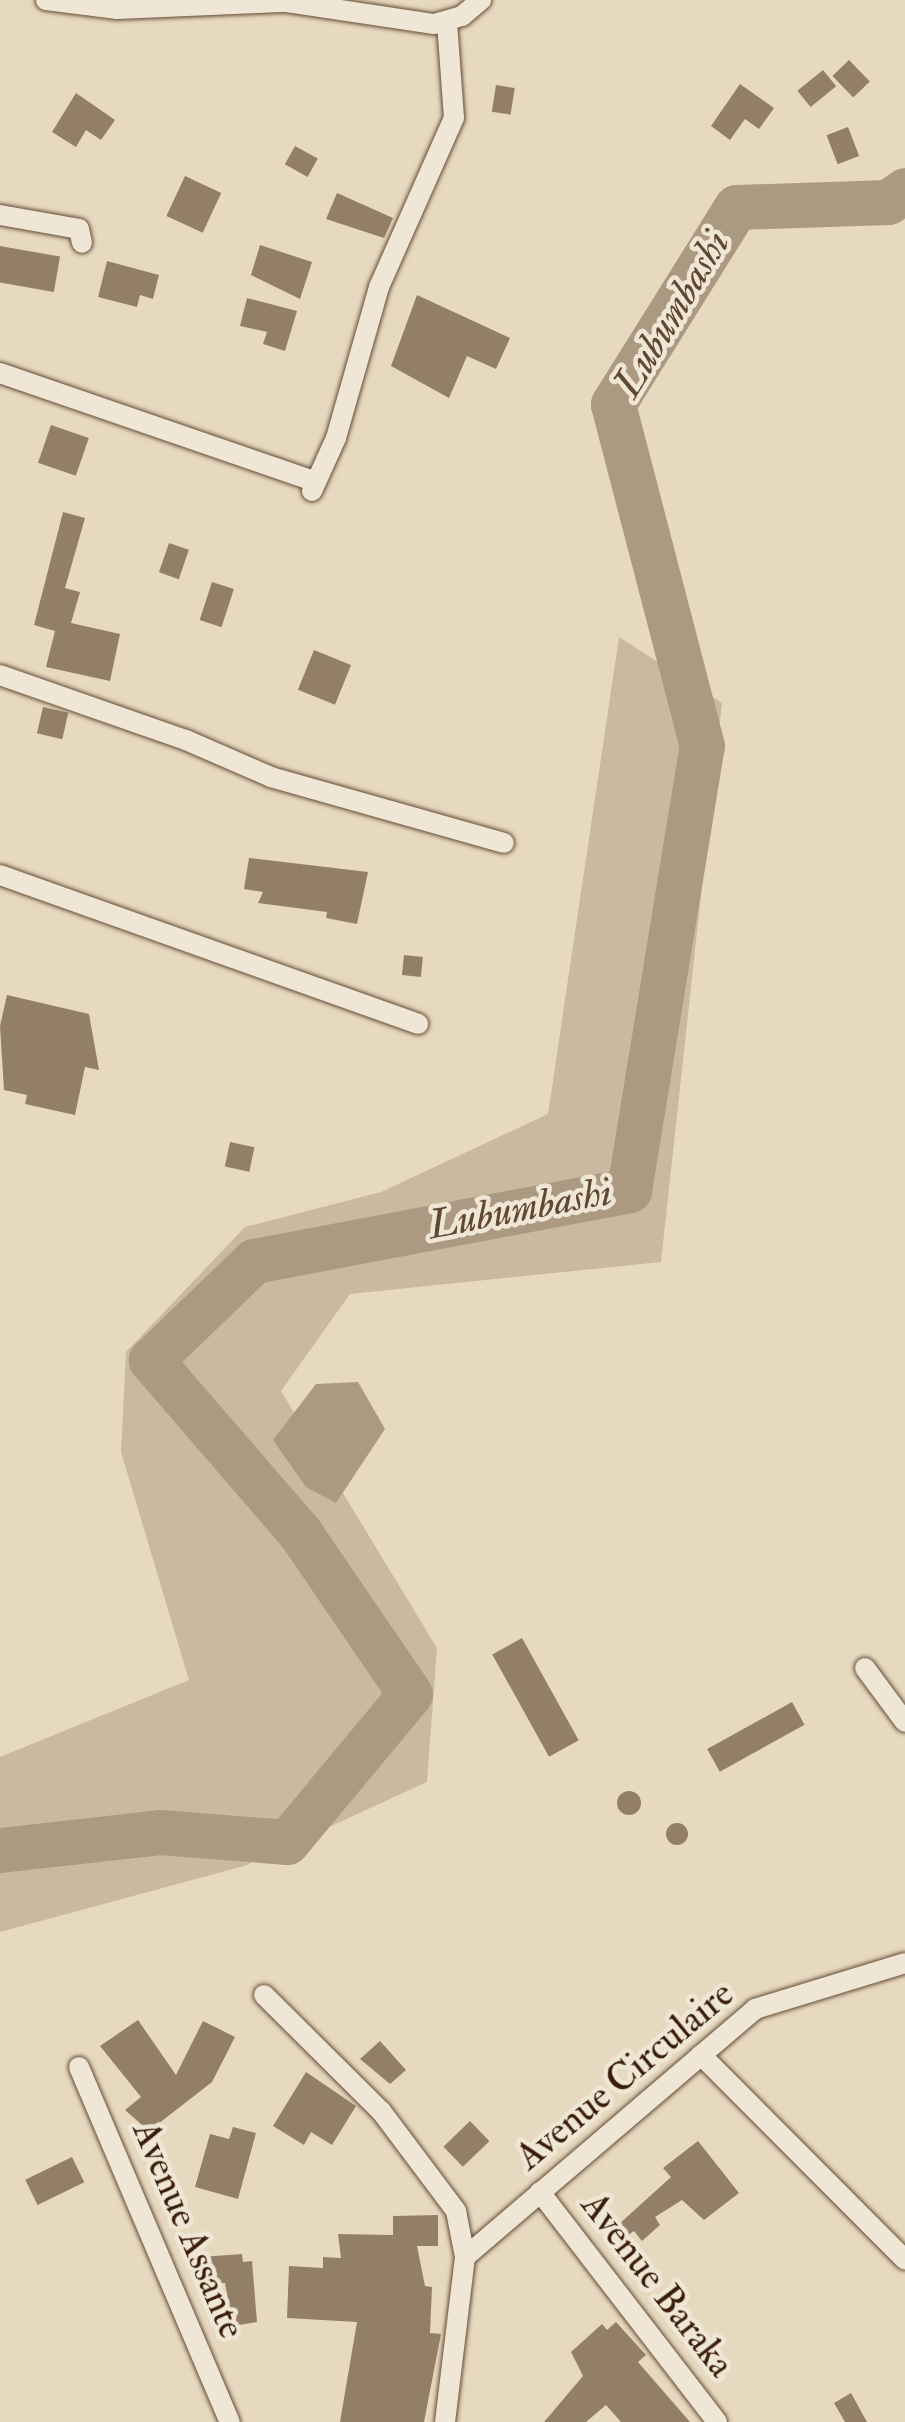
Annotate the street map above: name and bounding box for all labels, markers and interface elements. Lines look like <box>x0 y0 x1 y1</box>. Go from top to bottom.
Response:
water label: Lubumbashi <box>604 222 740 406</box>
water label: Lubumbashi <box>424 1168 616 1250</box>
street label: Avenue Circulaire <box>507 1972 743 2180</box>
street label: Avenue Assante <box>122 2115 254 2345</box>
street label: Avenue Baraka <box>571 2184 743 2386</box>

